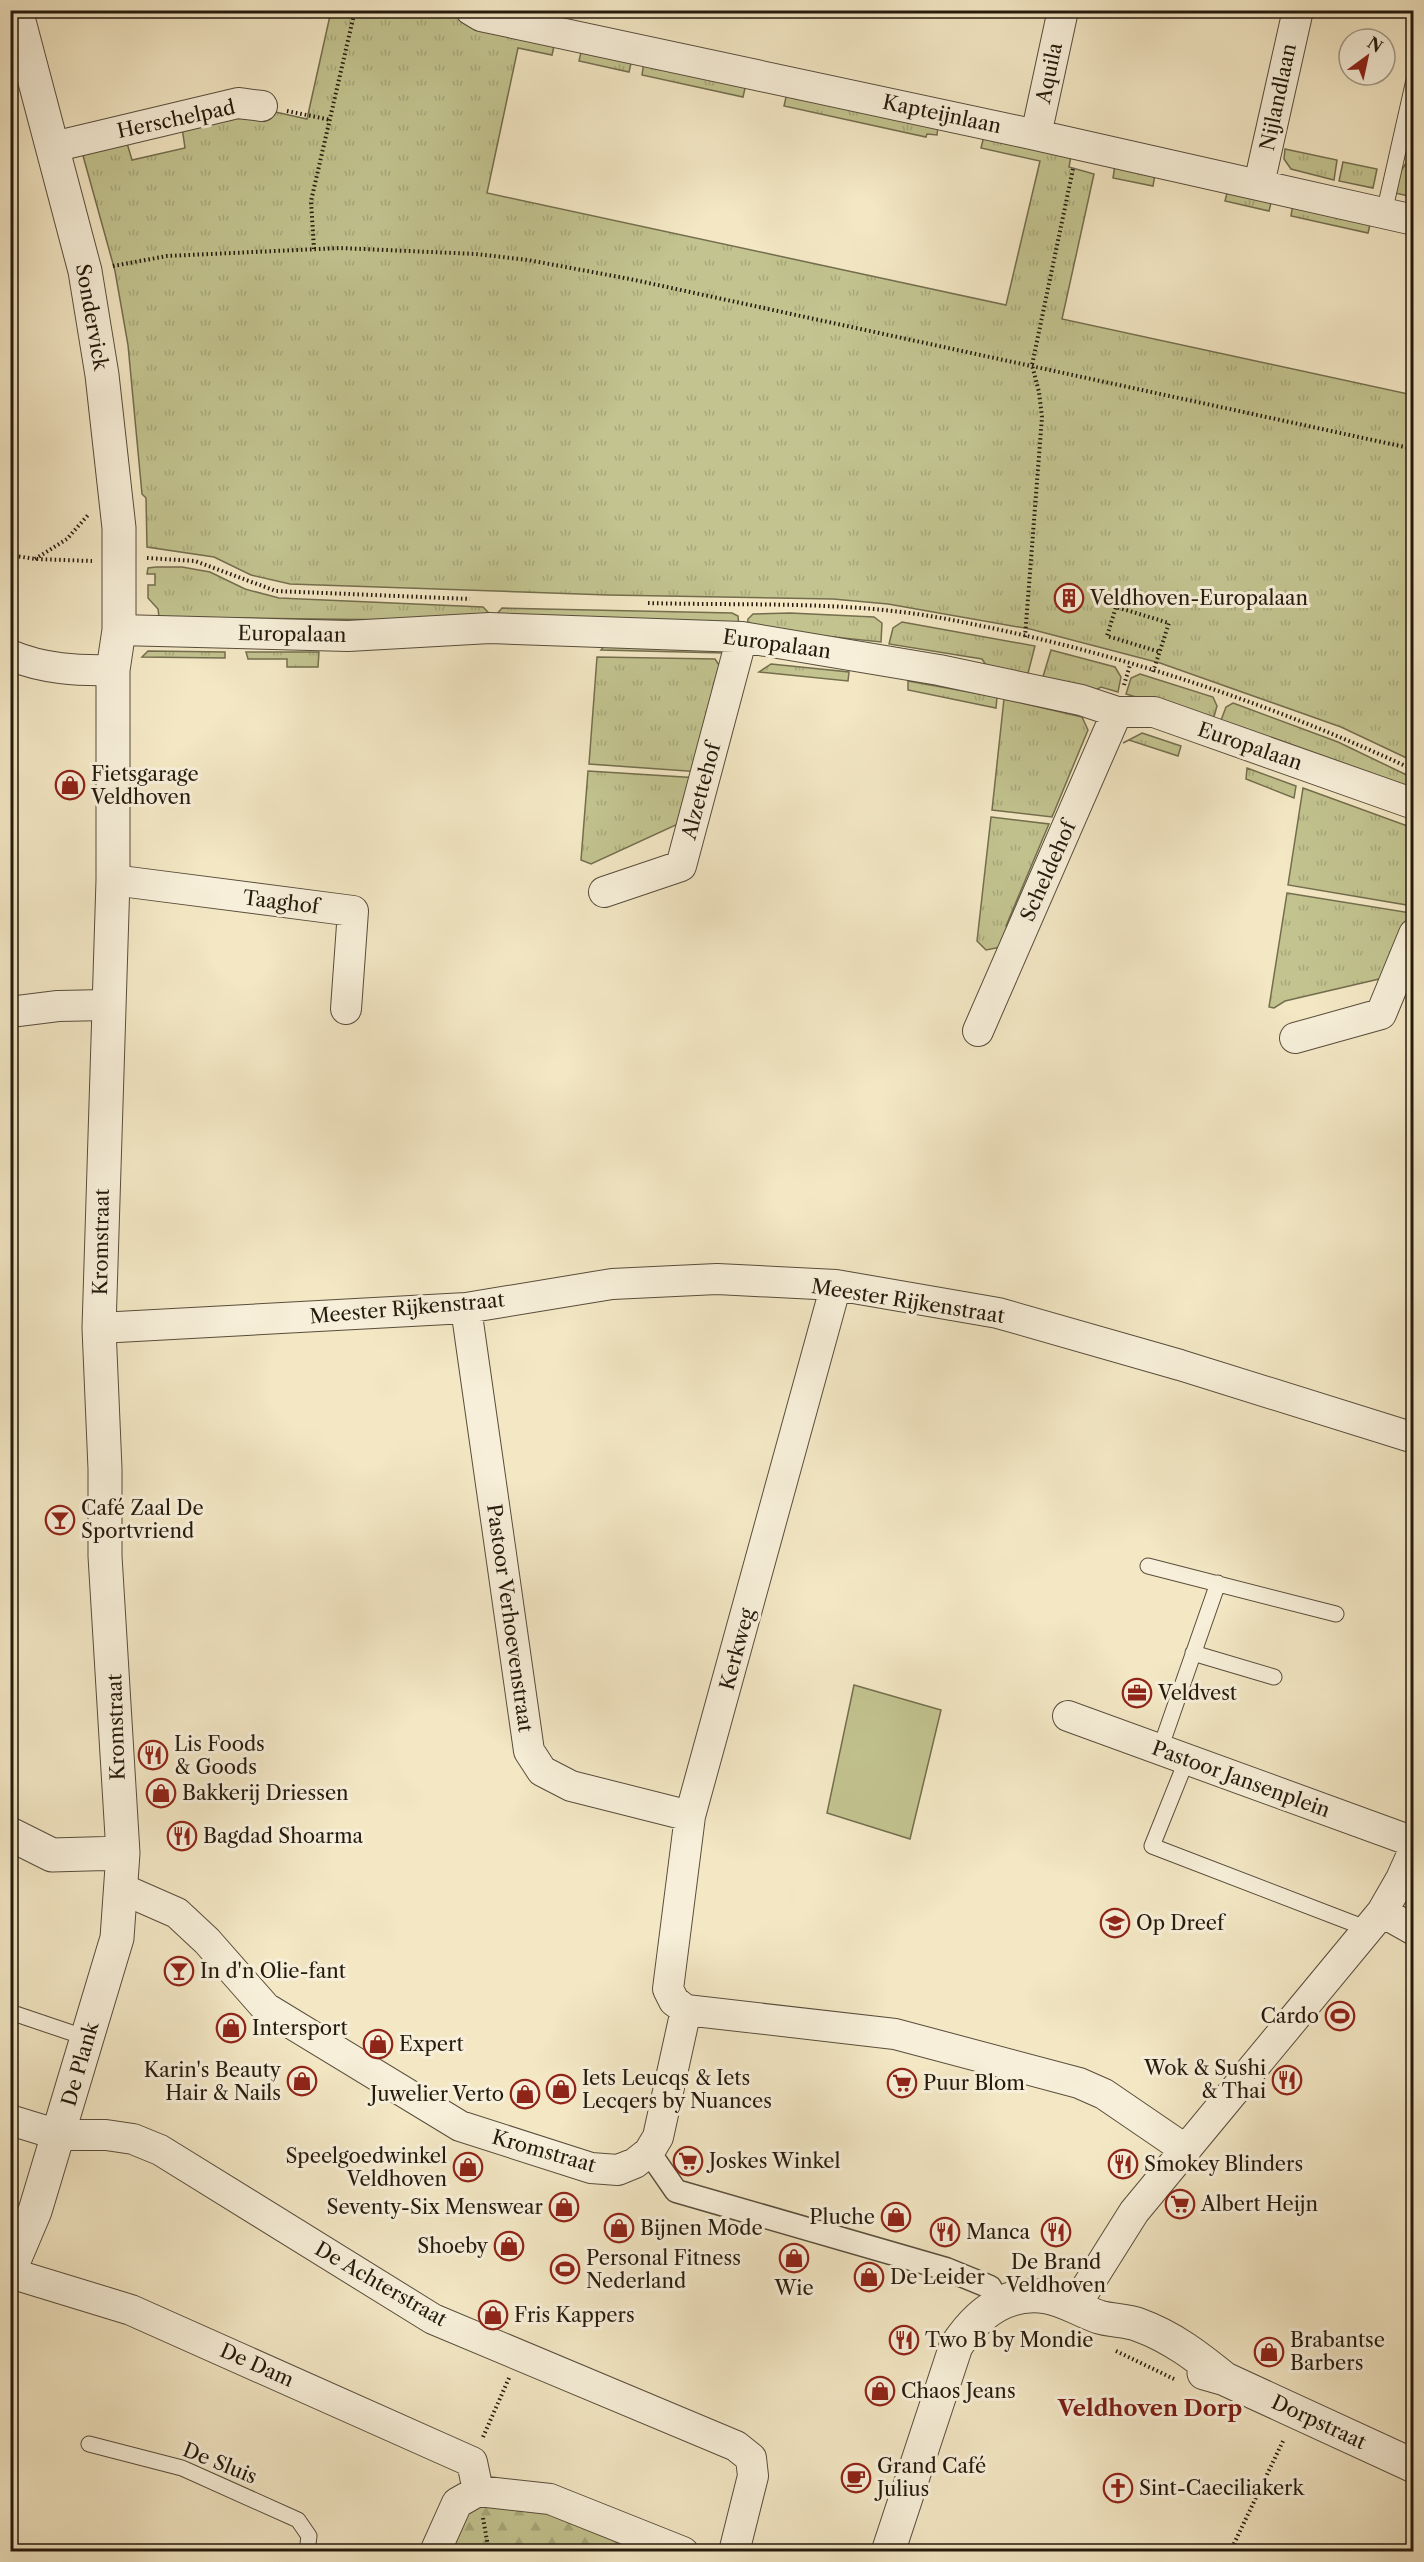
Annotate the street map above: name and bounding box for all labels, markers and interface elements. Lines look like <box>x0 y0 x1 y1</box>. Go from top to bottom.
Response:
north arrow <box>1337 27 1397 87</box>
text: N <box>1364 32 1387 57</box>
street label: Aquila <box>1031 40 1067 107</box>
street label: Nijlandlaan <box>1255 41 1301 153</box>
street label: Kapteijnlaan <box>881 90 1004 138</box>
street label: Herschelpad <box>115 95 237 143</box>
street label: Sondervick <box>71 262 113 373</box>
building icon: Veldhoven-Europalaan <box>1053 582 1085 614</box>
place label: Veldhoven-Europalaan <box>1089 586 1309 610</box>
street label: Europalaan <box>237 621 347 647</box>
street label: Europalaan <box>721 625 833 664</box>
street label: Europalaan <box>1195 717 1306 775</box>
street label: Alzettehof <box>676 737 726 843</box>
place label: Fietsgarage Veldhoven <box>90 762 199 809</box>
shop icon: Fietsgarage Veldhoven <box>54 769 86 801</box>
street label: Scheldehof <box>1015 814 1082 925</box>
street label: Taaghof <box>242 885 323 919</box>
street label: Kromstraat <box>88 1188 114 1296</box>
street label: Meester Rijkenstraat <box>810 1274 1006 1328</box>
street label: Meester Rijkenstraat <box>309 1288 505 1328</box>
place label: Café Zaal De Sportvriend <box>81 1496 204 1543</box>
street label: Pastoor Verhoevenstraat <box>482 1502 538 1734</box>
bar icon: Café Zaal De Sportvriend <box>44 1504 76 1536</box>
street label: Kerkweg <box>715 1605 760 1692</box>
street label: Kromstraat <box>102 1673 130 1781</box>
office icon: Veldvest <box>1121 1677 1153 1709</box>
place label: Veldvest <box>1157 1681 1237 1705</box>
place label: Lis Foods & Goods <box>174 1732 265 1779</box>
street label: Pastoor Jansenplein <box>1149 1736 1334 1822</box>
restaurant icon: Lis Foods & Goods <box>137 1739 169 1771</box>
shop icon: Bakkerij Driessen <box>145 1777 177 1809</box>
place label: Bakkerij Driessen <box>182 1781 349 1805</box>
restaurant icon: Bagdad Shoarma <box>166 1820 198 1852</box>
place label: Bagdad Shoarma <box>203 1824 364 1848</box>
school or university icon: Op Dreef <box>1099 1907 1131 1939</box>
place label: Op Dreef <box>1136 1911 1227 1935</box>
bar icon: In d'n Olie-fant <box>163 1955 195 1987</box>
place label: In d'n Olie-fant <box>200 1959 346 1983</box>
sports icon: Cardo <box>1324 2000 1356 2032</box>
place label: Cardo <box>1260 2004 1319 2028</box>
shop icon: Intersport <box>215 2012 247 2044</box>
place label: Intersport <box>252 2016 348 2040</box>
street label: De Plank <box>57 2018 104 2109</box>
shop icon: Expert <box>362 2028 394 2060</box>
place label: Expert <box>399 2032 463 2056</box>
place label: Wok & Sushi & Thai <box>1143 2056 1266 2103</box>
place label: Karin's Beauty Hair & Nails <box>144 2058 282 2105</box>
restaurant icon: Wok & Sushi & Thai <box>1271 2064 1303 2096</box>
shop icon: Karin's Beauty Hair & Nails <box>286 2065 318 2097</box>
place label: Iets Leucqs & Iets Lecqers by Nuances <box>582 2066 772 2113</box>
supermarket icon: Puur Blom <box>886 2067 918 2099</box>
place label: Puur Blom <box>923 2071 1025 2095</box>
shop icon: Iets Leucqs & Iets Lecqers by Nuances <box>545 2073 577 2105</box>
shop icon: Juwelier Verto <box>509 2078 541 2110</box>
place label: Juwelier Verto <box>367 2082 504 2106</box>
street label: Kromstraat <box>489 2125 599 2177</box>
place label: Speelgoedwinkel Veldhoven <box>285 2144 447 2191</box>
supermarket icon: Joskes Winkel <box>672 2145 704 2177</box>
restaurant icon: Smokey Blinders <box>1107 2148 1139 2180</box>
place label: Joskes Winkel <box>706 2149 841 2173</box>
shop icon: Speelgoedwinkel Veldhoven <box>452 2151 484 2183</box>
place label: Smokey Blinders <box>1144 2152 1303 2176</box>
supermarket icon: Albert Heijn <box>1164 2188 1196 2220</box>
shop icon: Seventy-Six Menswear <box>548 2191 580 2223</box>
place label: Albert Heijn <box>1200 2192 1319 2216</box>
place label: Seventy-Six Menswear <box>326 2195 544 2219</box>
shop icon: Pluche <box>880 2201 912 2233</box>
place label: Pluche <box>809 2205 875 2229</box>
shop icon: Bijnen Mode <box>603 2212 635 2244</box>
place label: Bijnen Mode <box>640 2216 763 2240</box>
restaurant icon: Manca <box>929 2216 961 2248</box>
restaurant icon: De Brand Veldhoven <box>1040 2216 1072 2248</box>
place label: Manca <box>966 2220 1031 2244</box>
shop icon: Shoeby <box>493 2230 525 2262</box>
place label: Shoeby <box>417 2234 489 2258</box>
street label: De Achterstraat <box>311 2237 451 2331</box>
shop icon: Wie <box>778 2242 810 2274</box>
place label: Personal Fitness Nederland <box>586 2246 741 2293</box>
place label: De Brand Veldhoven <box>1005 2250 1107 2297</box>
sports icon: Personal Fitness Nederland <box>549 2253 581 2285</box>
shop icon: De Leider <box>853 2261 885 2293</box>
place label: De Leider <box>890 2265 986 2289</box>
place label: Wie <box>773 2276 814 2300</box>
shop icon: Fris Kappers <box>477 2299 509 2331</box>
place label: Fris Kappers <box>514 2303 635 2327</box>
restaurant icon: Two B by Mondie <box>888 2324 920 2356</box>
place label: Two B by Mondie <box>925 2328 1094 2352</box>
place label: Brabantse Barbers <box>1290 2328 1385 2375</box>
shop icon: Brabantse Barbers <box>1253 2336 1285 2368</box>
street label: De Dam <box>216 2338 298 2392</box>
shop icon: Chaos Jeans <box>864 2375 896 2407</box>
place label: Chaos Jeans <box>901 2379 1016 2403</box>
street label: Dorpstraat <box>1268 2390 1370 2454</box>
district label: Veldhoven Dorp <box>1057 2395 1242 2422</box>
street label: De Sluis <box>179 2437 261 2489</box>
place label: Grand Café Julius <box>874 2454 986 2501</box>
cafe icon: Grand Café Julius <box>840 2462 872 2494</box>
church icon: Sint-Caeciliakerk <box>1102 2472 1134 2504</box>
place label: Sint-Caeciliakerk <box>1139 2476 1306 2500</box>

